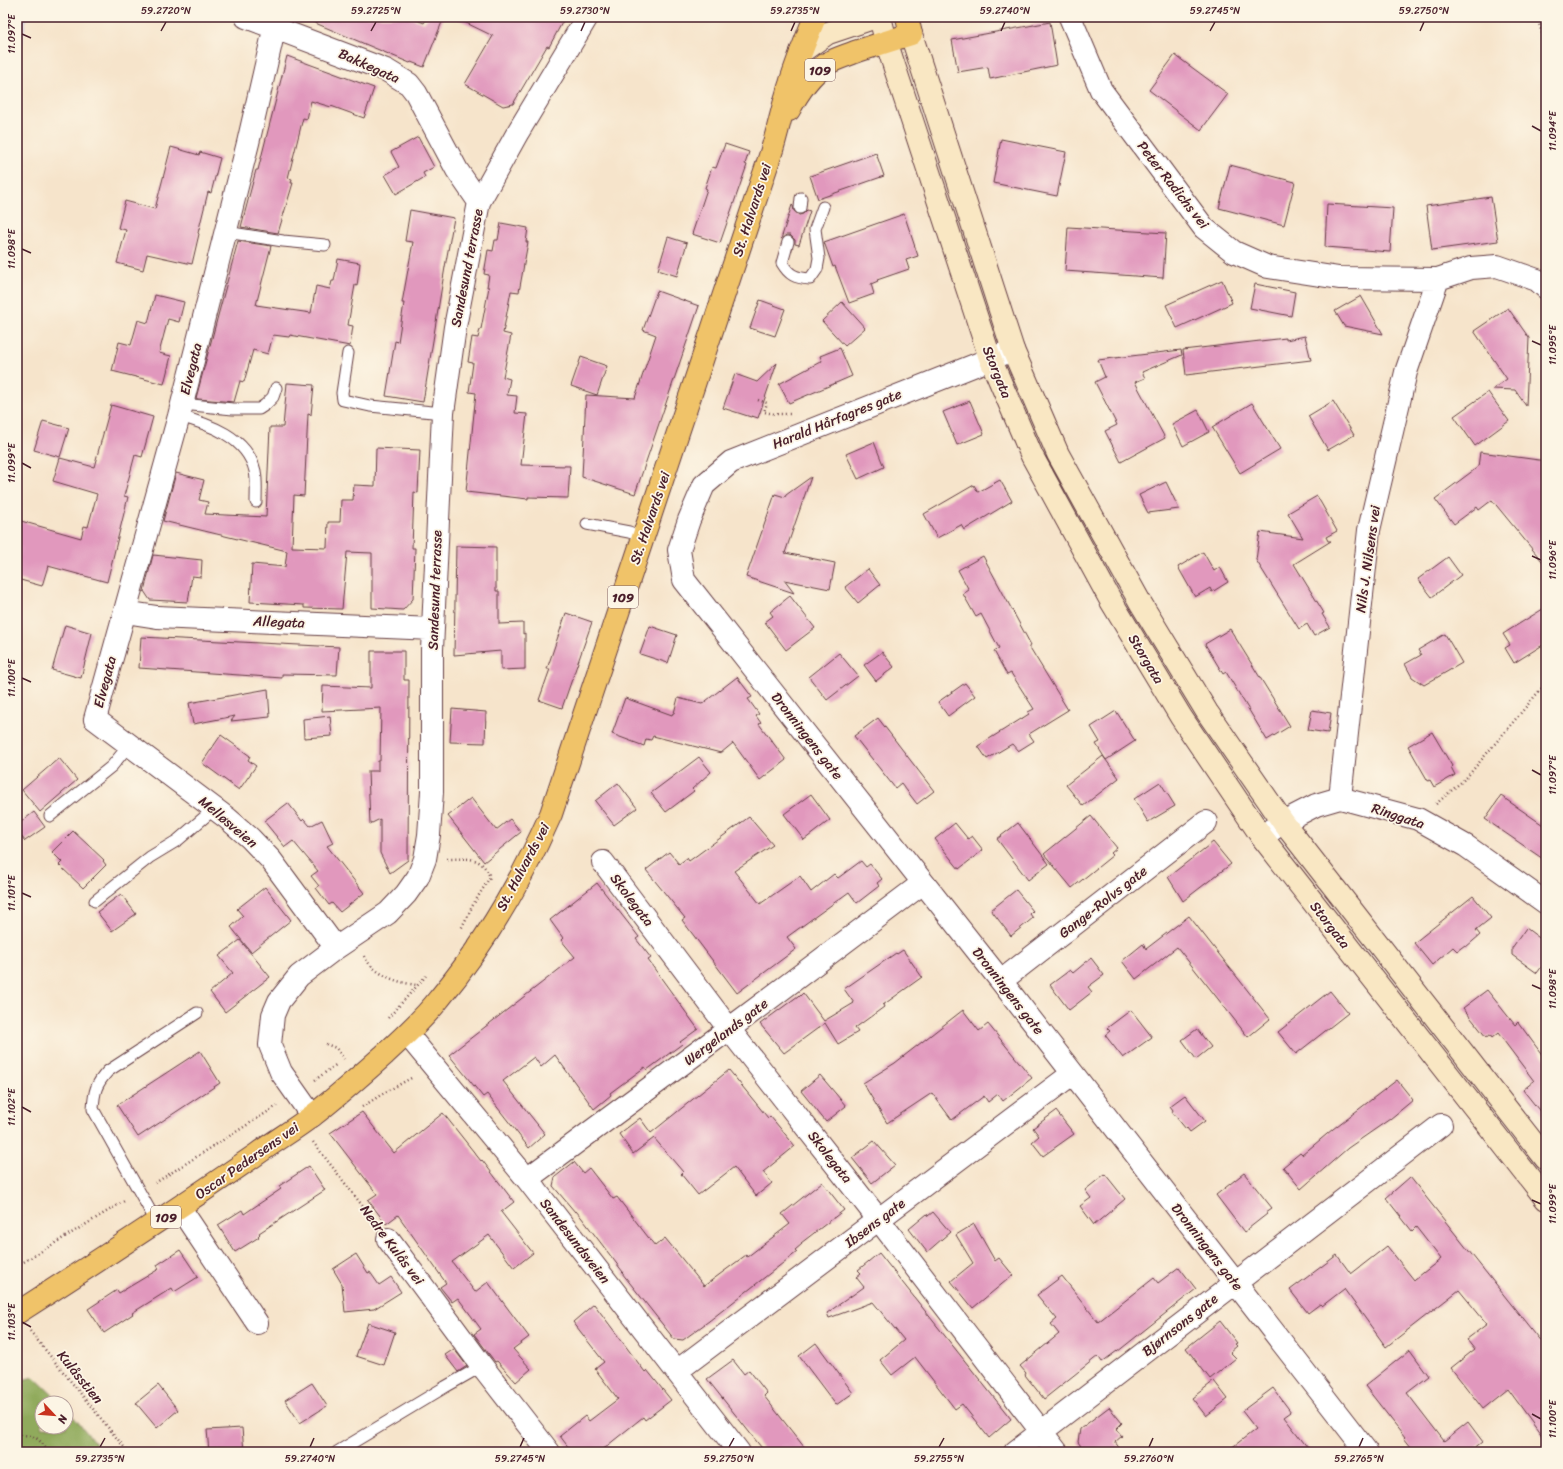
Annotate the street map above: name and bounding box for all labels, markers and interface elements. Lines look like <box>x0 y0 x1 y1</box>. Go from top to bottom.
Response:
text: 59.2720°N <box>141 2 191 20</box>
text: 59.2725°N <box>351 2 401 20</box>
text: 59.2730°N <box>560 2 610 20</box>
text: 59.2735°N <box>770 2 820 20</box>
text: 59.2740°N <box>980 2 1030 20</box>
text: 59.2745°N <box>1190 2 1240 20</box>
text: 59.2750°N <box>1399 2 1449 20</box>
text: 11.097°E <box>3 13 21 54</box>
street label: Bakkegata <box>334 41 404 91</box>
road number: 109 <box>805 59 835 81</box>
text: 11.094°E <box>1544 109 1562 151</box>
street label: Peter Radichs vei <box>1130 135 1216 236</box>
street label: St. Halvards vei <box>725 159 779 260</box>
street label: Sandesund terrasse <box>443 206 491 329</box>
text: 11.098°E <box>3 228 21 269</box>
text: 11.095°E <box>1544 324 1562 365</box>
street label: Elvegata <box>172 340 210 398</box>
street label: Storgata <box>975 342 1019 402</box>
street label: Harald Hårfagres gate <box>768 382 906 456</box>
text: 11.099°E <box>3 442 21 483</box>
street label: St. Halvards vei <box>622 467 678 568</box>
street label: Nils J. Nilsens vei <box>1348 503 1388 614</box>
street label: Sandesund terrasse <box>420 529 450 650</box>
text: 11.096°E <box>1544 539 1562 580</box>
road number: 109 <box>608 586 638 608</box>
street label: Allegata <box>252 609 305 635</box>
street label: Storgata <box>1121 629 1171 689</box>
street label: Elvegata <box>86 653 124 711</box>
text: 11.100°E <box>3 657 21 697</box>
street label: Dronningens gate <box>764 686 850 786</box>
text: 11.097°E <box>1544 754 1562 795</box>
street label: Melløsveien <box>192 789 264 855</box>
street label: Ringgata <box>1368 796 1428 836</box>
street label: St. Halvards vei <box>489 817 557 916</box>
street label: Gange-Rolvs gate <box>1053 859 1153 945</box>
street label: Skolegata <box>603 868 661 932</box>
text: 11.101°E <box>3 873 21 911</box>
street label: Storgata <box>1303 896 1357 954</box>
street label: Dronningens gate <box>965 941 1051 1041</box>
text: 11.098°E <box>1544 968 1562 1009</box>
street label: Wergelands gate <box>678 992 774 1072</box>
text: 11.102°E <box>3 1087 21 1126</box>
street label: Oscar Pedersens vei <box>190 1115 305 1206</box>
street label: Skolegata <box>801 1125 859 1189</box>
text: 11.099°E <box>1544 1183 1562 1224</box>
street label: Ibsens gate <box>838 1191 911 1255</box>
street label: Sandesundsveien <box>533 1192 617 1290</box>
street label: Dronningens gate <box>1164 1197 1250 1297</box>
street label: Nedre Kulås vei <box>353 1199 431 1292</box>
road number: 109 <box>151 1206 181 1228</box>
street label: Bjørnsons gate <box>1136 1287 1224 1363</box>
text: 11.103°E <box>3 1302 21 1341</box>
street label: Kulåsstien <box>50 1344 110 1410</box>
north arrow <box>34 1395 74 1435</box>
text: 11.100°E <box>1544 1398 1562 1438</box>
text: N <box>52 1411 73 1427</box>
text: 59.2735°N <box>75 1450 125 1468</box>
text: 59.2740°N <box>285 1450 335 1468</box>
text: 59.2745°N <box>495 1450 545 1468</box>
text: 59.2750°N <box>704 1450 754 1468</box>
text: 59.2755°N <box>914 1450 964 1468</box>
text: 59.2760°N <box>1124 1450 1174 1468</box>
text: 59.2765°N <box>1334 1450 1384 1468</box>

